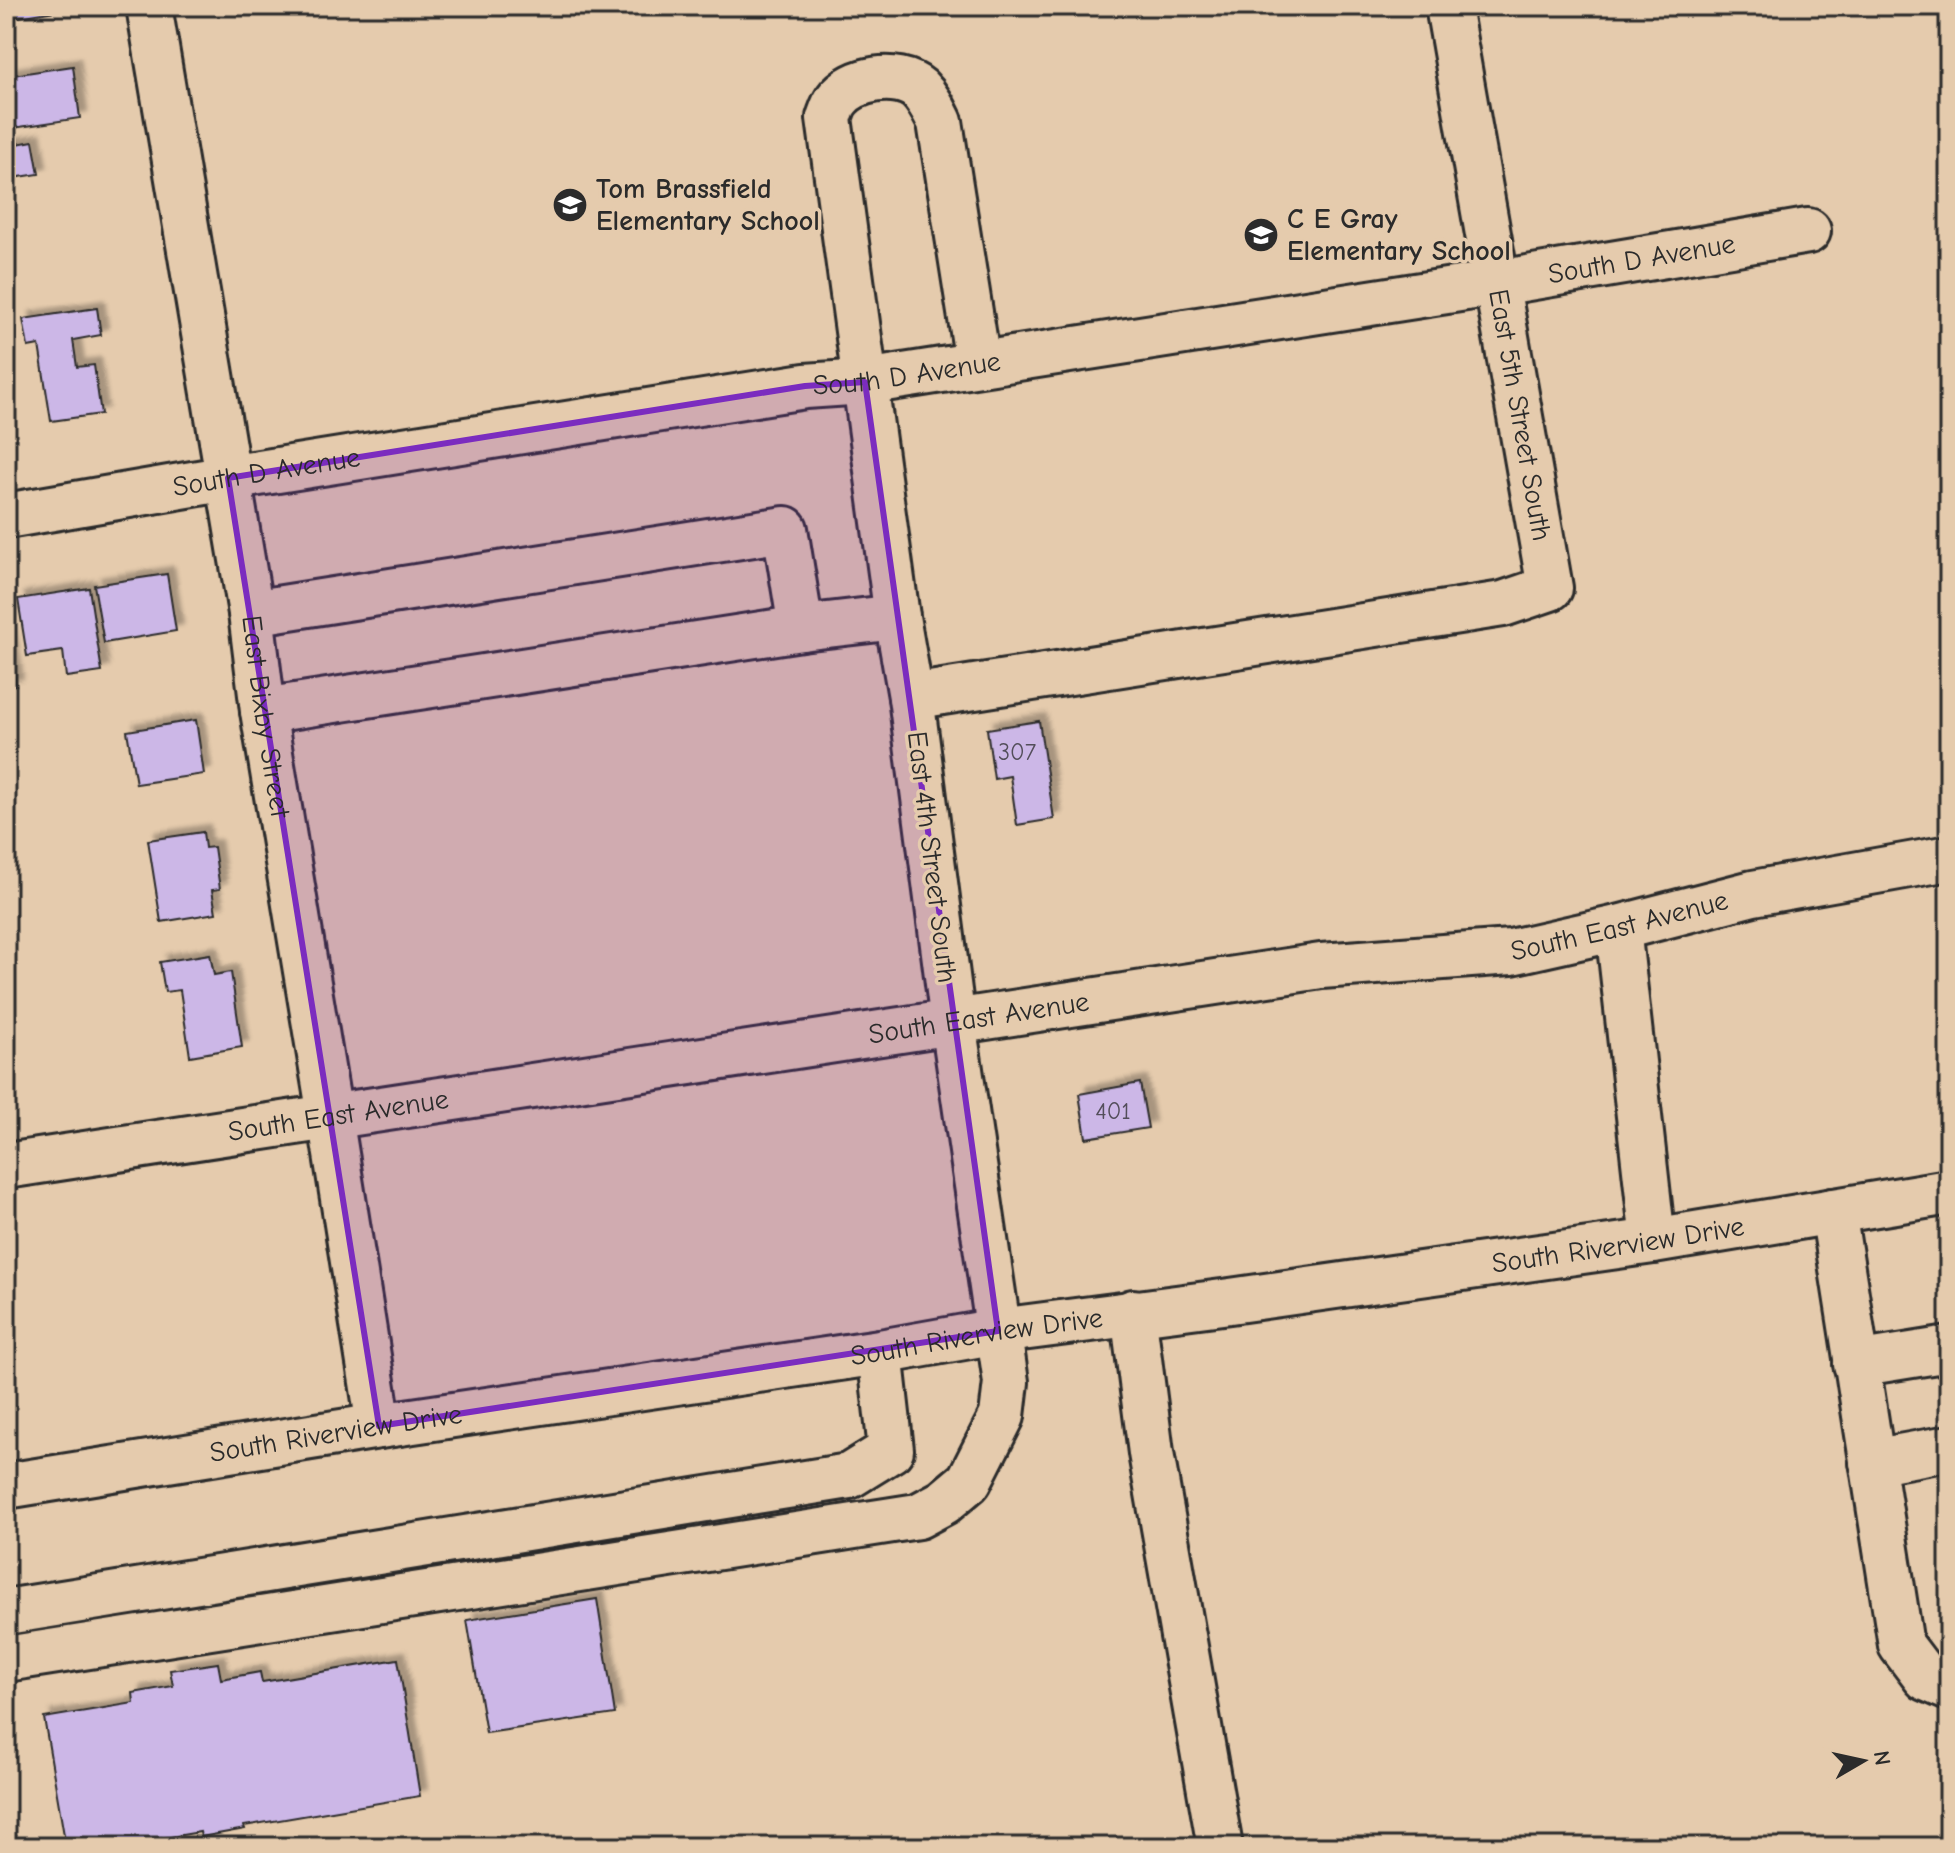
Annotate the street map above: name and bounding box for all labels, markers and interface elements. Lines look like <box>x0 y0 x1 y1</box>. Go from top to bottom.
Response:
place label: Tom Brassfield Elementary School <box>596 173 820 237</box>
school or university icon: Tom Brassfield Elementary School <box>551 186 589 224</box>
place label: C E Gray Elementary School <box>1287 203 1511 267</box>
school or university icon: C E Gray Elementary School <box>1242 216 1280 254</box>
street label: South D Avenue <box>1546 227 1738 290</box>
street label: East 5th Street South <box>1482 287 1558 543</box>
street label: South D Avenue <box>812 345 1003 401</box>
street label: South D Avenue <box>170 441 362 503</box>
street label: East Bixby Street <box>235 613 297 821</box>
street label: East 4th Street South <box>901 729 963 985</box>
house number: 307 <box>998 738 1036 766</box>
street label: South East Avenue <box>1508 884 1731 968</box>
street label: South East Avenue <box>866 985 1091 1051</box>
street label: South East Avenue <box>226 1083 451 1148</box>
house number: 401 <box>1095 1097 1131 1125</box>
street label: South Riverview Drive <box>1490 1210 1747 1280</box>
street label: South Riverview Drive <box>848 1302 1105 1372</box>
street label: South Riverview Drive <box>207 1398 464 1469</box>
north arrow <box>1823 1721 1903 1801</box>
text: N <box>1868 1749 1896 1767</box>

